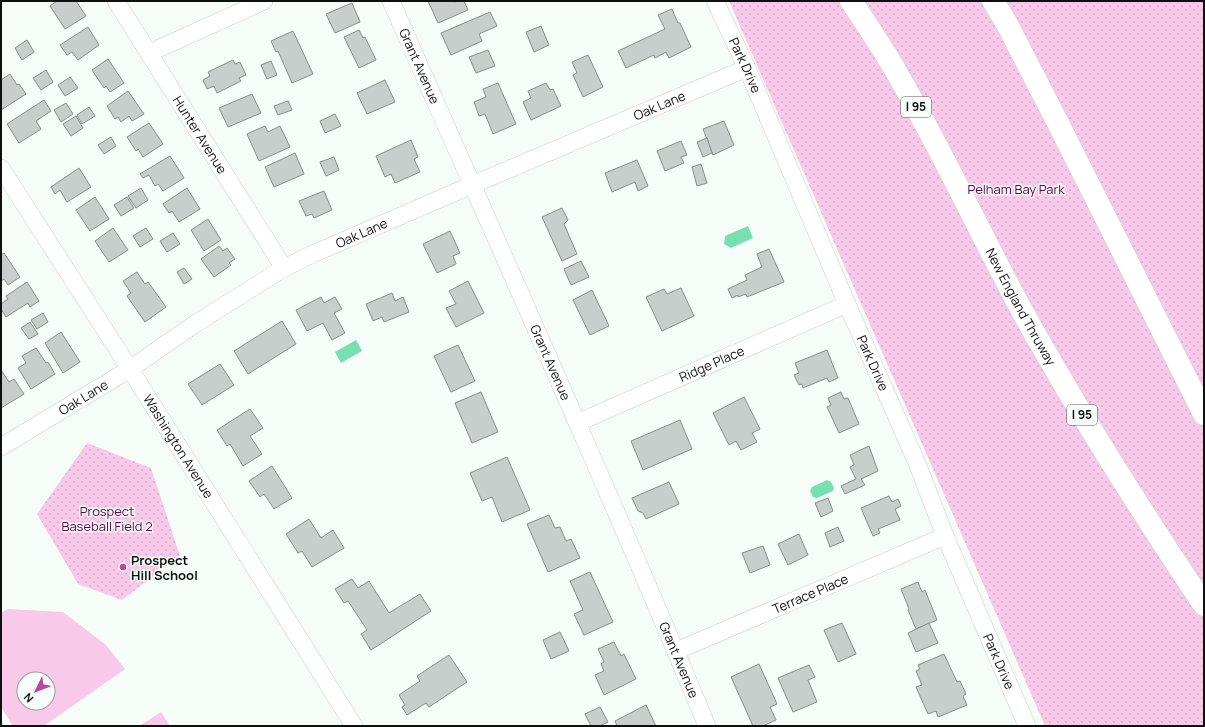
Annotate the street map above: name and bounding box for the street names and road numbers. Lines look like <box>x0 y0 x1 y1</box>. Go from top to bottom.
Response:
street label: Grant Avenue <box>395 25 444 107</box>
street label: Park Drive <box>725 35 766 96</box>
street label: Oak Lane <box>630 86 688 124</box>
street label: Hunter Avenue <box>169 92 232 177</box>
road number: I 95 <box>901 97 931 117</box>
street label: Oak Lane <box>333 214 391 252</box>
street label: New England Thruway <box>982 245 1060 369</box>
street label: Grant Avenue <box>526 322 575 403</box>
street label: Park Drive <box>853 332 893 394</box>
street label: Ridge Place <box>676 341 747 386</box>
street label: Oak Lane <box>55 375 112 419</box>
street label: Washington Avenue <box>139 391 218 502</box>
road number: I 95 <box>1067 405 1097 425</box>
street label: Terrace Place <box>770 569 851 618</box>
street label: Grant Avenue <box>655 619 703 701</box>
street label: Park Drive <box>979 631 1019 692</box>

